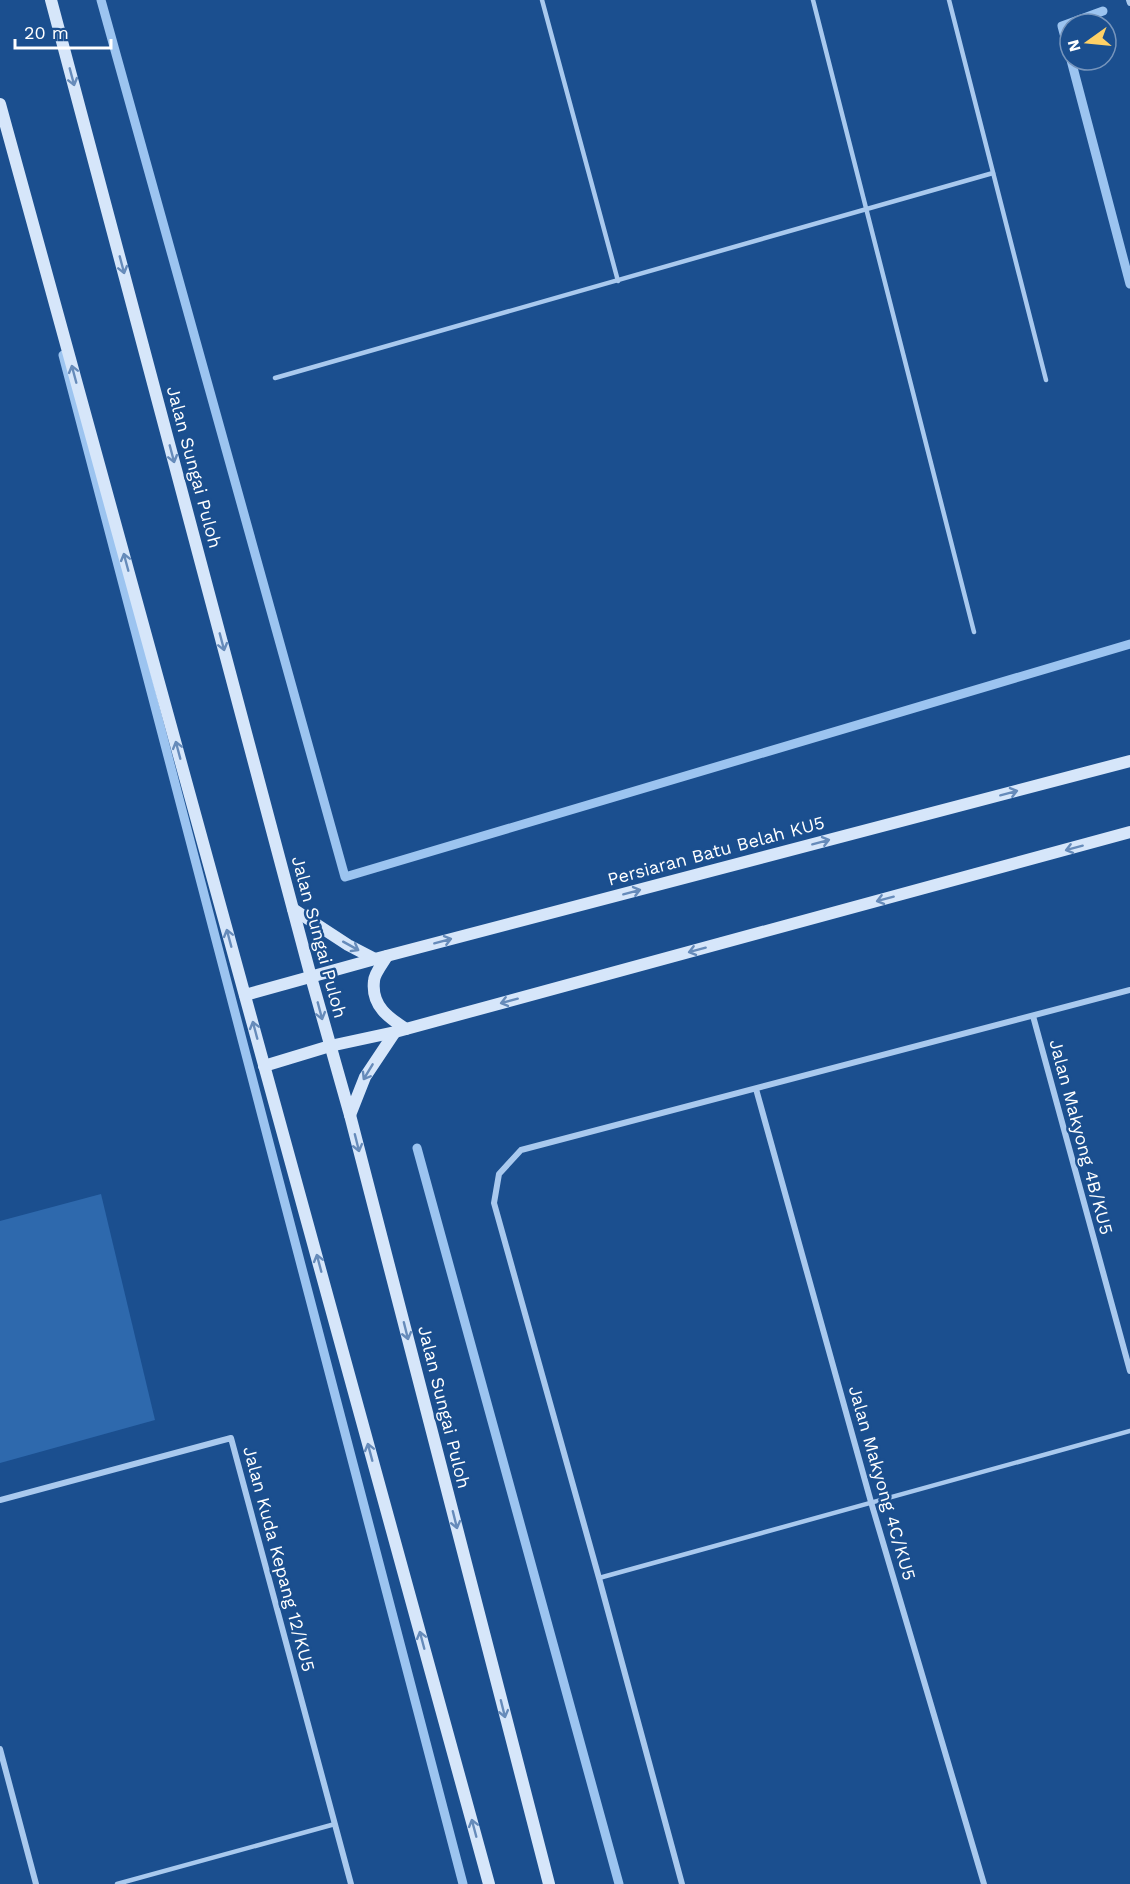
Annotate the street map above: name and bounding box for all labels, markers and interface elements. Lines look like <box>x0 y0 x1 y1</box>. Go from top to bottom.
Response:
scale bar <box>15 12 111 50</box>
north arrow <box>1058 12 1118 72</box>
text: 20 m <box>24 22 69 43</box>
text: N <box>1063 38 1085 54</box>
one-way arrow <box>66 67 78 86</box>
one-way arrow <box>116 255 128 274</box>
one-way arrow <box>68 365 80 384</box>
street label: Jalan Sungai Puloh <box>163 384 226 550</box>
one-way arrow <box>167 444 178 463</box>
one-way arrow <box>120 553 131 572</box>
one-way arrow <box>217 632 228 651</box>
one-way arrow <box>171 741 183 760</box>
one-way arrow <box>999 786 1018 798</box>
street label: Persiaran Batu Belah KU5 <box>605 811 827 890</box>
one-way arrow <box>811 836 830 848</box>
one-way arrow <box>1064 842 1083 854</box>
street label: Jalan Sungai Puloh <box>288 854 351 1020</box>
one-way arrow <box>622 885 641 897</box>
one-way arrow <box>876 894 895 905</box>
one-way arrow <box>223 929 235 948</box>
one-way arrow <box>434 935 453 947</box>
one-way arrow <box>342 941 360 952</box>
one-way arrow <box>688 945 707 956</box>
one-way arrow <box>500 996 519 1007</box>
one-way arrow <box>315 1002 326 1021</box>
one-way arrow <box>248 1021 260 1040</box>
street label: Jalan Makyong 4B/KU5 <box>1045 1037 1118 1237</box>
one-way arrow <box>362 1063 374 1080</box>
one-way arrow <box>352 1133 363 1152</box>
one-way arrow <box>312 1254 324 1273</box>
one-way arrow <box>400 1321 412 1340</box>
street label: Jalan Sungai Puloh <box>414 1323 475 1490</box>
street label: Jalan Makyong 4C/KU5 <box>845 1383 920 1583</box>
one-way arrow <box>364 1442 376 1461</box>
street label: Jalan Kuda Kepang 12/KU5 <box>239 1444 320 1674</box>
one-way arrow <box>449 1510 461 1529</box>
one-way arrow <box>416 1630 427 1649</box>
one-way arrow <box>498 1699 510 1718</box>
one-way arrow <box>467 1818 479 1837</box>

